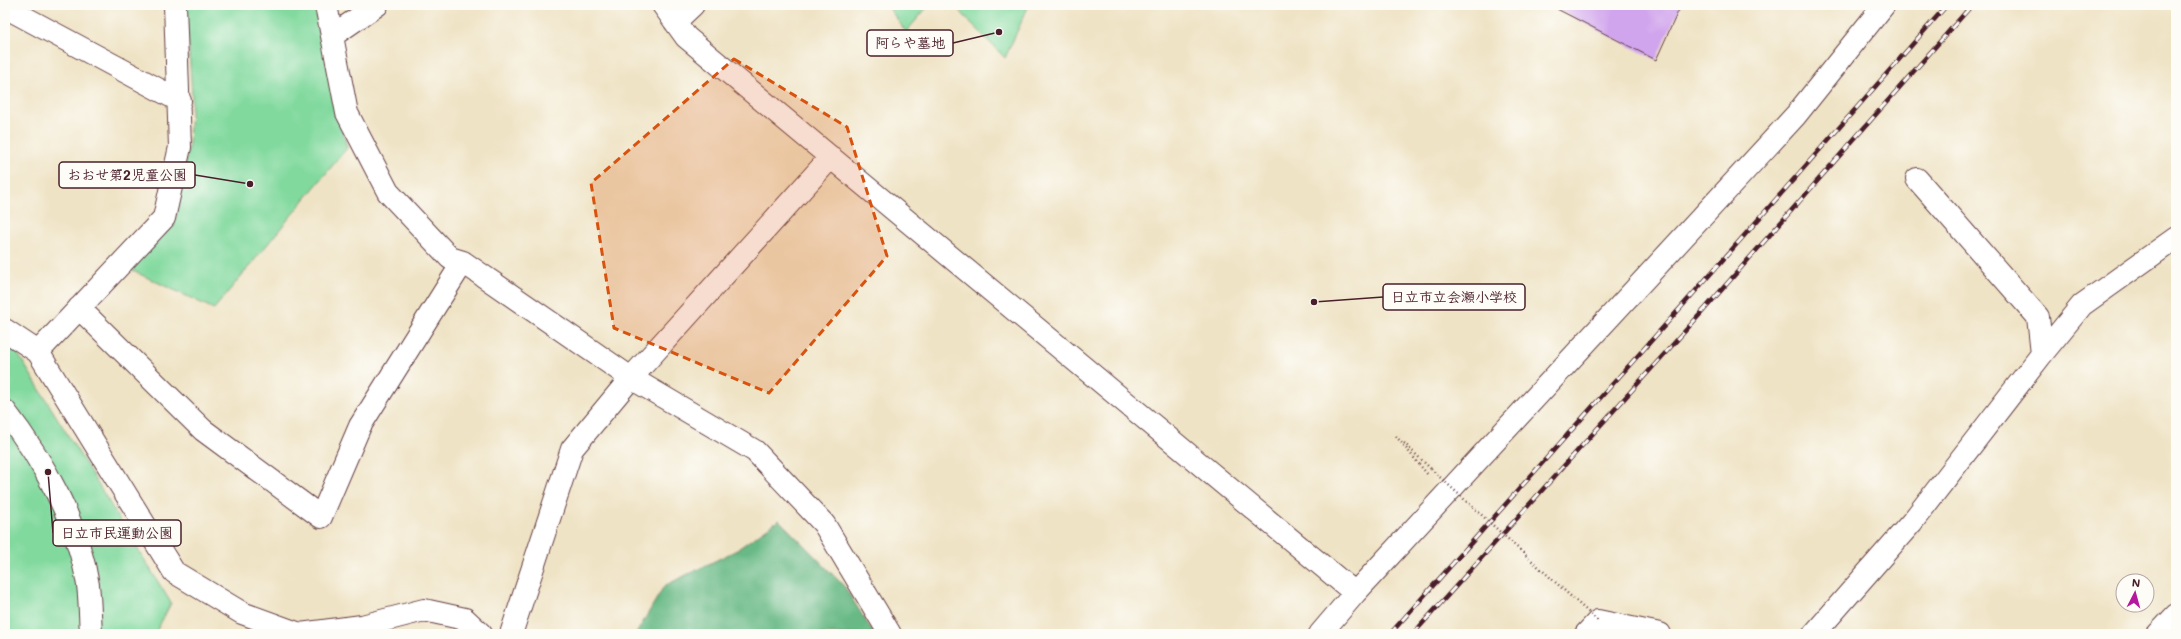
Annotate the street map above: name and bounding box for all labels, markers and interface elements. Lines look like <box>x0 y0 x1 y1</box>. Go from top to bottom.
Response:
callout: 阿らや墓地 <box>867 30 953 56</box>
text: 阿らや墓地 <box>875 33 945 52</box>
callout: おおせ第2児童公園 <box>59 162 195 188</box>
text: おおせ第2児童公園 <box>67 165 187 184</box>
callout: 日立市立会瀬小学校 <box>1383 284 1525 310</box>
text: 日立市立会瀬小学校 <box>1391 287 1517 306</box>
callout: 日立市民運動公園 <box>53 520 181 546</box>
text: 日立市民運動公園 <box>61 523 173 542</box>
north arrow <box>2115 573 2155 613</box>
text: N <box>2131 575 2141 590</box>

